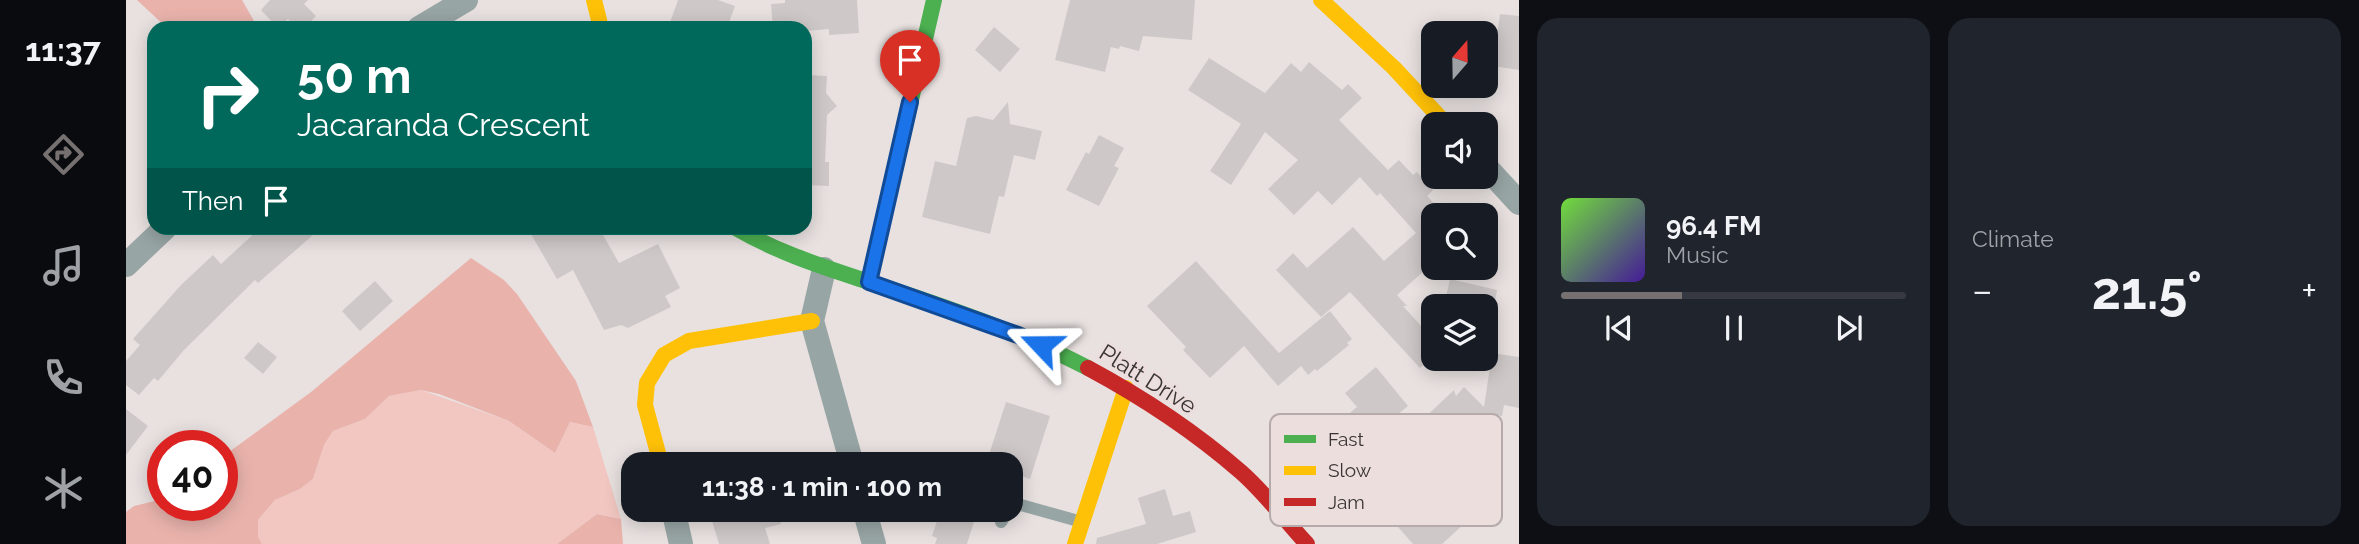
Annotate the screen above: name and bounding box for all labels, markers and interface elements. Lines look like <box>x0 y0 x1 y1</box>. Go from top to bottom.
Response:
north arrow <box>1421 21 1498 98</box>
map controls <box>1421 21 1498 371</box>
pin <box>880 30 940 102</box>
text: 11:37 <box>25 31 101 68</box>
icon: arrive <box>891 41 929 79</box>
text: 50 m <box>297 47 412 104</box>
icon: right <box>182 49 273 140</box>
text: Jacaranda Crescent <box>297 106 590 143</box>
button: sound <box>1421 112 1498 189</box>
icon: directions <box>39 130 88 179</box>
icon: arrive <box>257 182 295 220</box>
text: Then <box>182 186 243 216</box>
button: search <box>1421 203 1498 280</box>
text: 96.4 FM <box>1666 211 1761 241</box>
text: Climate <box>1972 225 2054 252</box>
icon: music <box>39 241 88 290</box>
text: Music <box>1666 241 1729 268</box>
text: 21.5° <box>2092 260 2202 321</box>
text: − <box>1972 268 1992 313</box>
text: + <box>2301 268 2317 313</box>
button: layers <box>1421 294 1498 371</box>
position arrow <box>1004 308 1078 382</box>
icon: previous <box>1600 309 1638 347</box>
icon: pause <box>1715 309 1753 347</box>
icon: next <box>1830 309 1868 347</box>
street label: Platt Drive <box>1095 338 1202 419</box>
icon: phone <box>39 353 88 402</box>
legend <box>1270 414 1502 526</box>
text: Fast <box>1328 428 1364 450</box>
speed limit sign: 40 <box>147 430 238 521</box>
text: Slow <box>1328 459 1372 481</box>
icon: climate <box>39 464 88 513</box>
text: 11:38 · 1 min · 100 m <box>702 472 942 502</box>
text: Jam <box>1328 491 1365 513</box>

